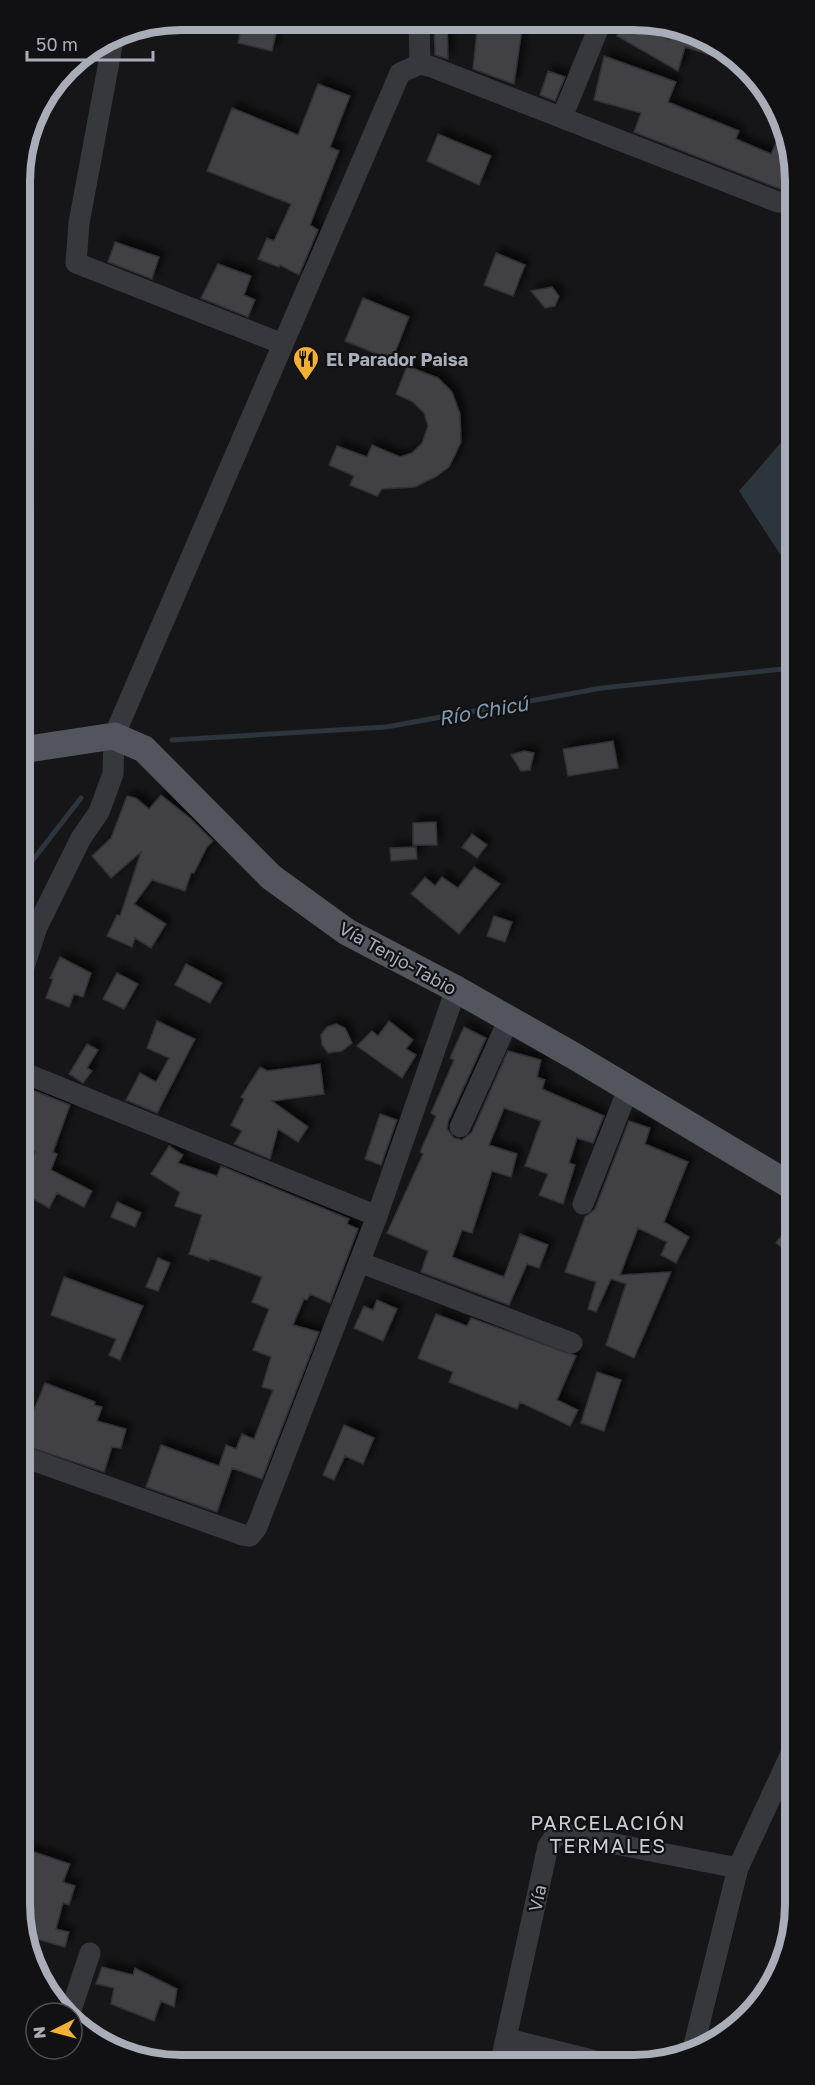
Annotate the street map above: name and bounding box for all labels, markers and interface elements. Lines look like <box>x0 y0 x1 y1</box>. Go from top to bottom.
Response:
scale bar <box>27 24 153 62</box>
text: 50 m <box>36 33 78 55</box>
restaurant icon: El Parador Paisa <box>291 344 321 382</box>
place label: El Parador Paisa <box>326 348 468 370</box>
water label: Río Chicú <box>436 690 531 730</box>
street label: Vía Tenjo-Tabio <box>335 917 461 999</box>
district label: PARCELACIÓN TERMALES <box>530 1810 686 1857</box>
street label: Vía <box>523 1882 551 1914</box>
north arrow <box>24 2001 84 2061</box>
text: N <box>29 2025 50 2040</box>

